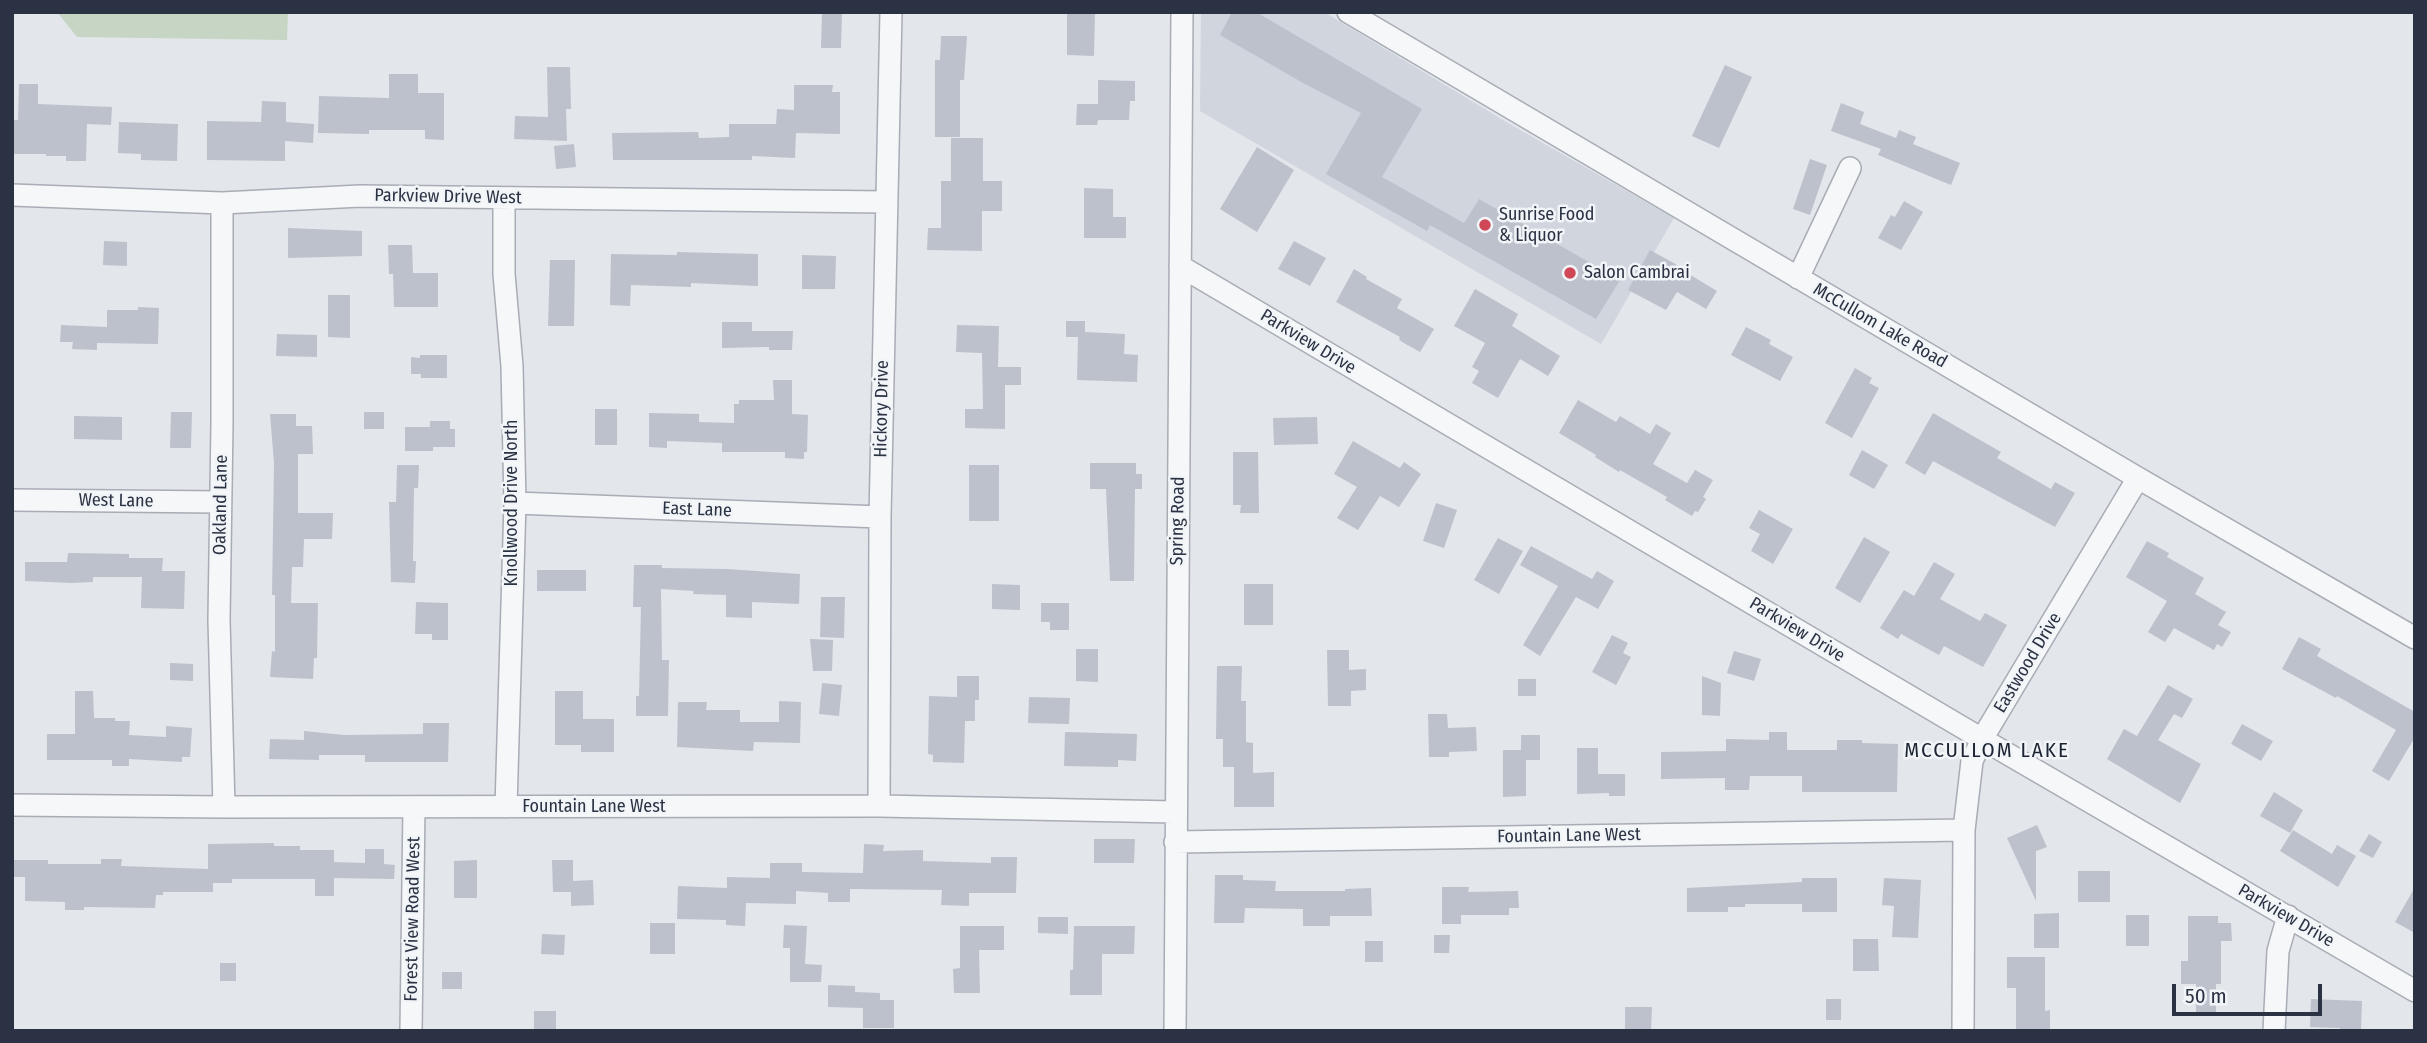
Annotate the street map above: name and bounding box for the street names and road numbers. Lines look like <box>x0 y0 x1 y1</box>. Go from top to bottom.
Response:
street label: Parkview Drive West <box>374 185 522 209</box>
street label: McCullom Lake Road <box>1809 279 1951 373</box>
street label: Parkview Drive <box>1256 305 1360 379</box>
street label: Hickory Drive <box>870 360 894 458</box>
street label: Knollwood Drive North <box>501 420 523 586</box>
street label: Oakland Lane <box>209 455 233 555</box>
street label: Spring Road <box>1166 476 1190 566</box>
street label: West Lane <box>78 490 154 512</box>
street label: East Lane <box>662 498 732 522</box>
street label: Parkview Drive <box>1745 593 1849 667</box>
street label: Eastwood Drive <box>1990 609 2066 717</box>
street label: Fountain Lane West <box>522 796 666 818</box>
street label: Fountain Lane West <box>1497 824 1641 848</box>
street label: Forest View Road West <box>401 836 425 1002</box>
street label: Parkview Drive <box>2234 880 2338 952</box>

